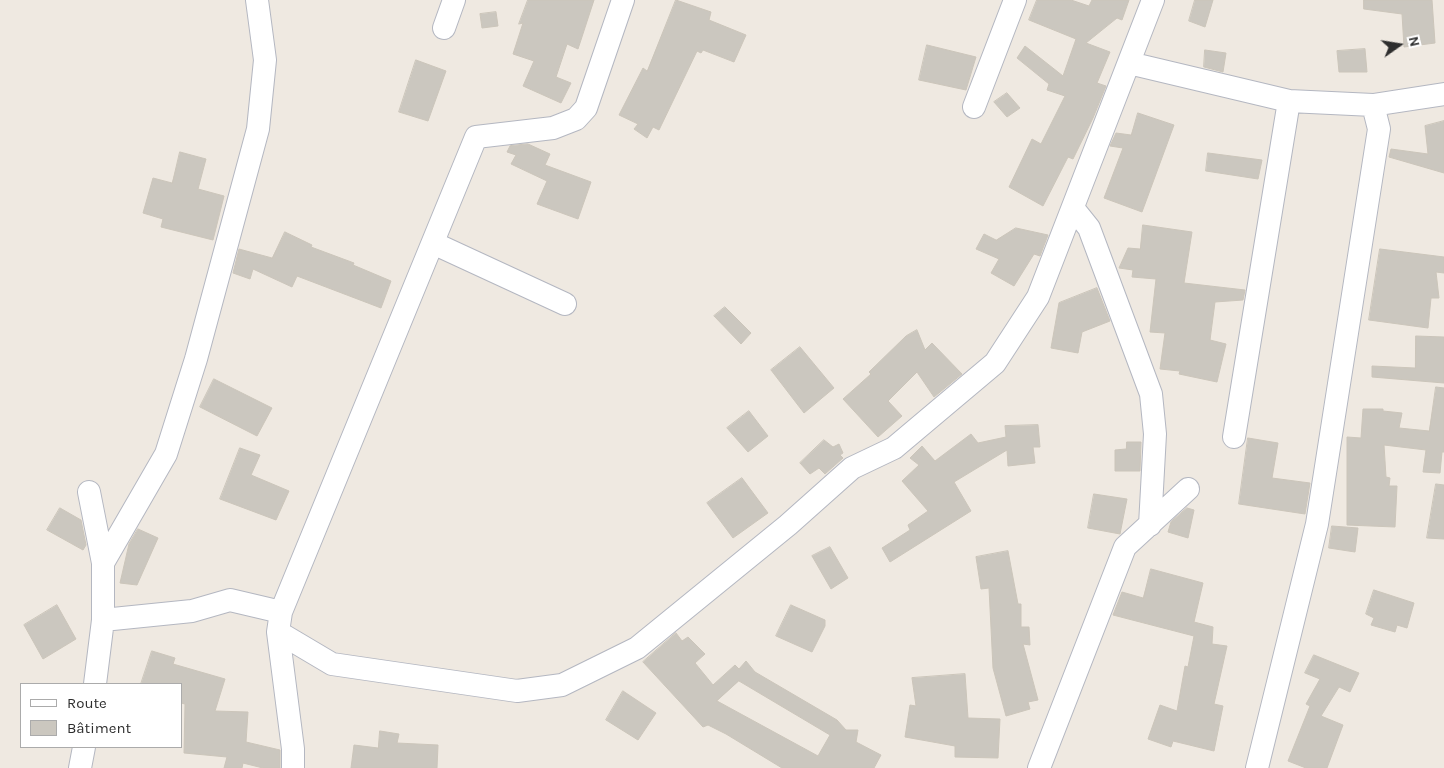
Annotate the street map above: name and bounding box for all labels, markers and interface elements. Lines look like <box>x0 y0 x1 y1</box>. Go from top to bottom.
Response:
north arrow <box>1374 20 1424 70</box>
text: N <box>1405 35 1424 48</box>
legend <box>20 683 182 748</box>
text: Route <box>67 694 107 712</box>
text: Bâtiment <box>67 719 131 737</box>

